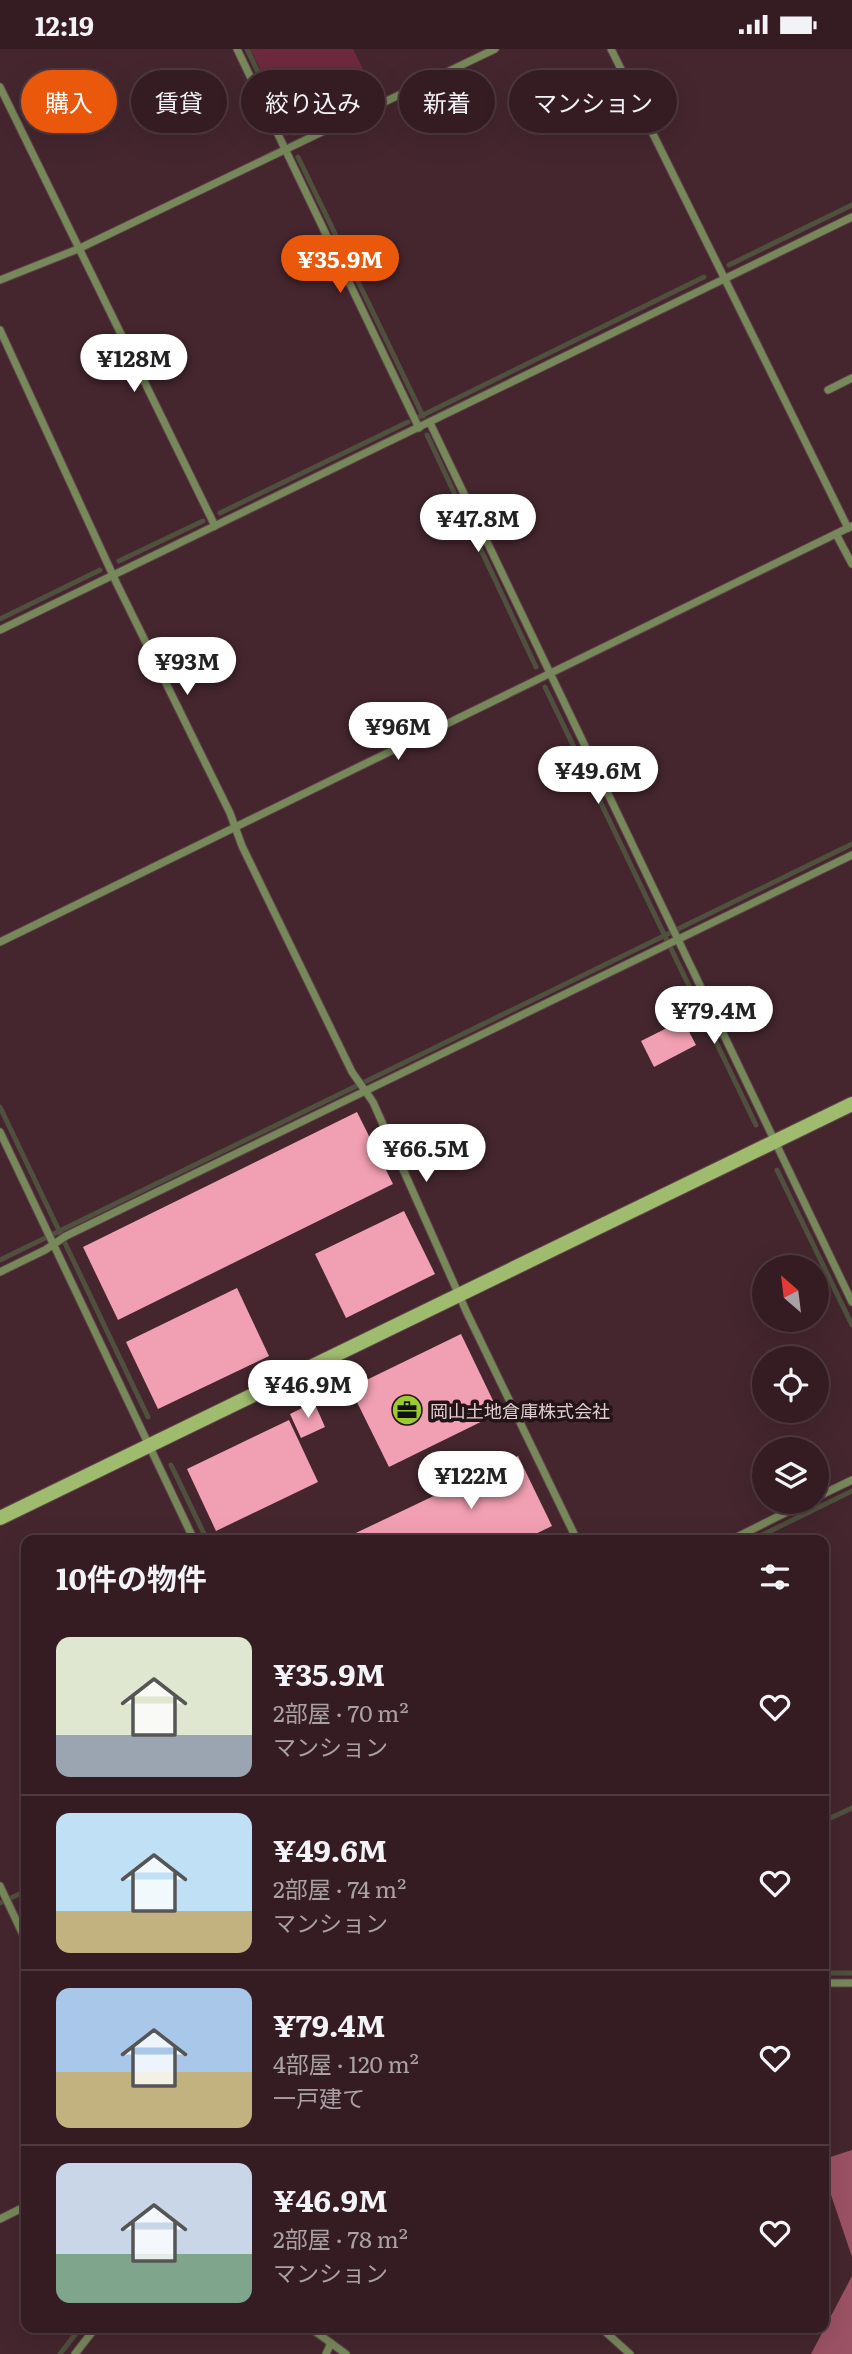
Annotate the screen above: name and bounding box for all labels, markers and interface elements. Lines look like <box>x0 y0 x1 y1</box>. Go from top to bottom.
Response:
text: 12:19 <box>35 5 94 44</box>
chip: 購入 <box>21 70 117 133</box>
chip: 賃貸 <box>131 70 227 133</box>
chip: 絞り込み <box>241 70 385 133</box>
chip: 新着 <box>399 70 495 133</box>
chip: マンション <box>509 70 677 133</box>
pin: ¥35.9M <box>283 236 397 295</box>
text: ¥35.9M <box>297 241 383 275</box>
pin: ¥128M <box>85 335 183 394</box>
text: ¥128M <box>96 340 172 374</box>
pin: ¥47.8M <box>421 495 535 554</box>
text: ¥47.8M <box>436 500 520 534</box>
pin: ¥93M <box>146 637 228 697</box>
text: ¥93M <box>154 643 220 677</box>
pin: ¥96M <box>357 703 439 762</box>
text: ¥96M <box>365 708 431 742</box>
pin: ¥49.6M <box>541 747 655 806</box>
text: ¥49.6M <box>554 752 642 786</box>
pin: ¥79.4M <box>657 986 771 1046</box>
text: ¥79.4M <box>671 992 757 1026</box>
pin: ¥66.5M <box>369 1125 483 1184</box>
text: ¥66.5M <box>383 1130 469 1164</box>
north arrow <box>752 1255 830 1332</box>
map controls <box>752 1255 829 1514</box>
button: locate <box>752 1346 829 1423</box>
pin: ¥46.9M <box>251 1361 365 1420</box>
text: ¥46.9M <box>264 1366 352 1400</box>
office icon: 岡山土地倉庫株式会社 <box>390 1393 424 1427</box>
place label: 岡山土地倉庫株式会社 <box>430 1397 610 1424</box>
button: layers <box>752 1437 829 1514</box>
pin: ¥122M <box>422 1451 520 1511</box>
text: ¥122M <box>434 1457 508 1491</box>
text: 10件の物件 <box>56 1555 207 1599</box>
icon: filters <box>756 1558 794 1596</box>
text: ¥35.9M <box>273 1651 385 1695</box>
icon: home <box>112 1665 196 1749</box>
icon: heart <box>756 1688 794 1726</box>
text: 2部屋 · 70 m² <box>273 1695 409 1729</box>
text: マンション <box>273 1729 388 1763</box>
text: ¥49.6M <box>273 1827 387 1871</box>
icon: home <box>112 1841 196 1925</box>
icon: heart <box>756 1864 794 1902</box>
text: 2部屋 · 74 m² <box>273 1871 406 1905</box>
text: マンション <box>273 1905 388 1939</box>
text: ¥79.4M <box>273 2002 385 2046</box>
icon: home <box>112 2016 196 2100</box>
icon: heart <box>756 2039 794 2077</box>
text: 4部屋 · 120 m² <box>273 2046 419 2080</box>
text: 一戸建て <box>273 2080 365 2114</box>
text: ¥46.9M <box>273 2177 388 2221</box>
icon: home <box>112 2191 196 2275</box>
icon: heart <box>756 2214 794 2252</box>
text: 2部屋 · 78 m² <box>273 2221 408 2255</box>
text: マンション <box>273 2255 388 2289</box>

